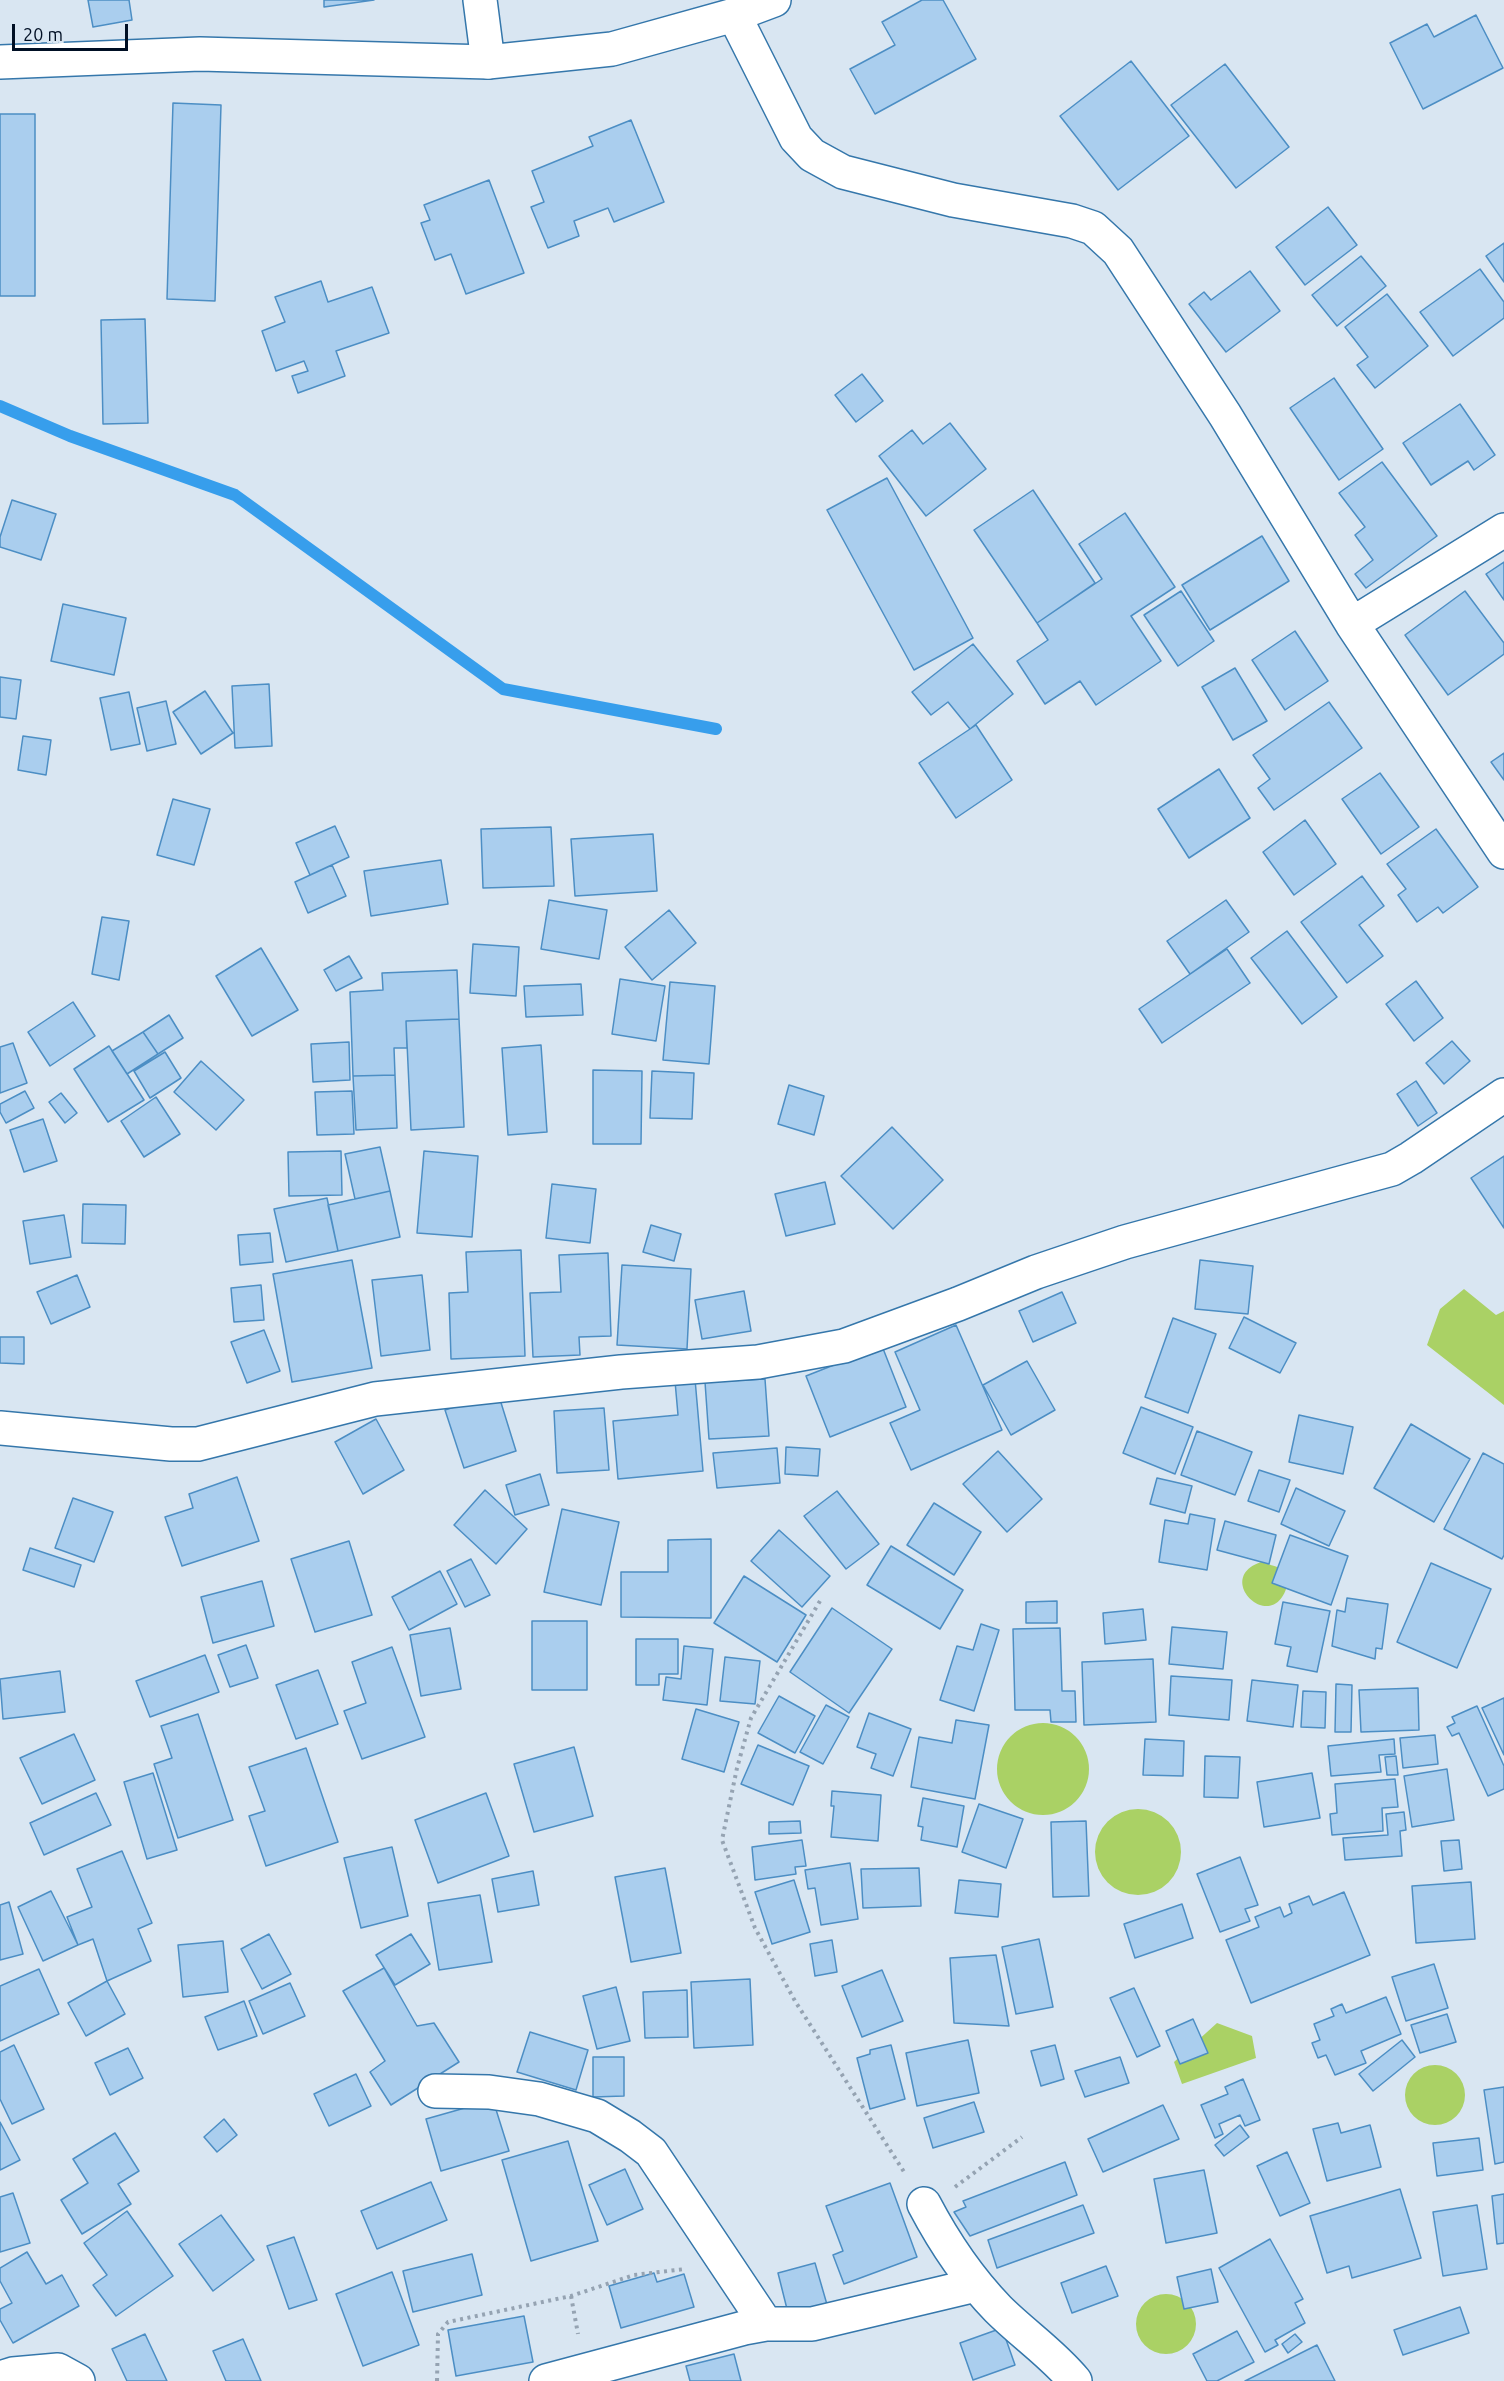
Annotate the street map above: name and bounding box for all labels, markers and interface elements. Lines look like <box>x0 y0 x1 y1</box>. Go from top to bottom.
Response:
scale bar <box>15 12 130 50</box>
text: 20 m <box>23 24 63 44</box>

